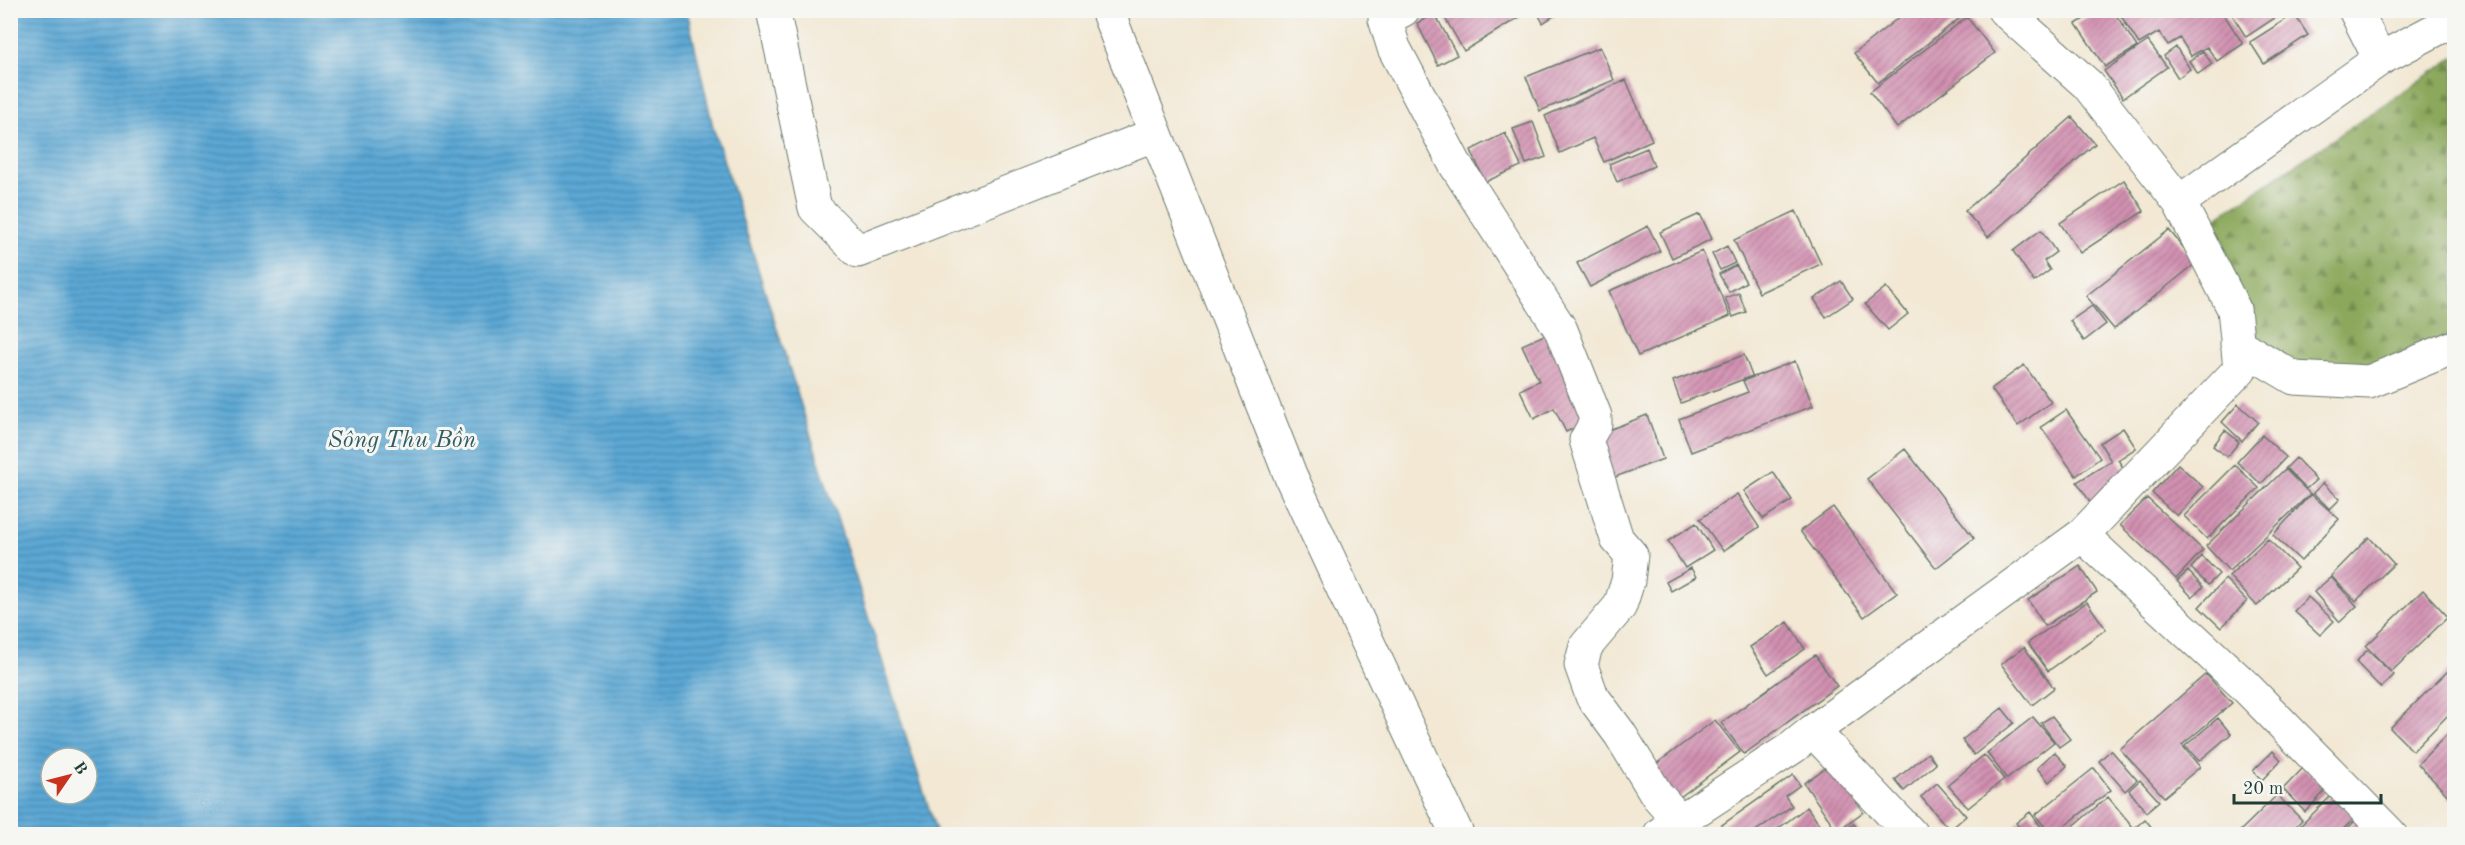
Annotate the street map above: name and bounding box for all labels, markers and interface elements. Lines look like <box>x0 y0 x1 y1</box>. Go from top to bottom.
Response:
water label: Sông Thu Bồn <box>328 427 477 453</box>
north arrow <box>39 746 99 806</box>
text: B <box>70 759 89 778</box>
scale bar <box>2234 767 2381 805</box>
text: 20 m <box>2243 780 2283 798</box>

